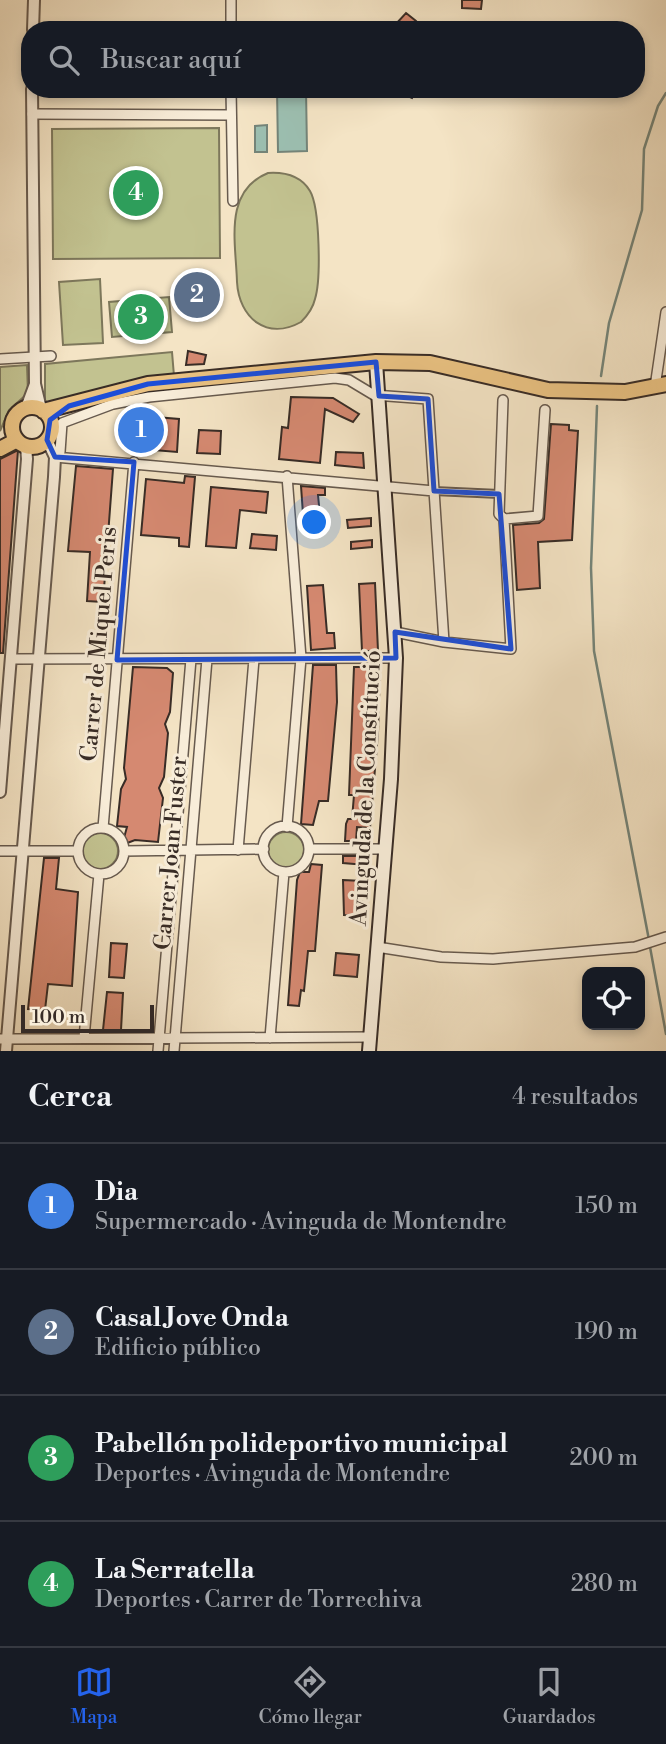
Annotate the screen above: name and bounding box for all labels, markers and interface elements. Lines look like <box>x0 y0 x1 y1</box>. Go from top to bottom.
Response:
search box <box>21 21 645 98</box>
icon: search <box>45 41 83 79</box>
text: Buscar aquí <box>101 44 241 76</box>
pin: 4 <box>113 167 159 219</box>
pin: 2 <box>174 269 220 321</box>
pin: 3 <box>118 291 164 343</box>
pin: 1 <box>118 404 164 456</box>
your location <box>297 505 331 539</box>
street label: Carrer de Miquel Peris <box>75 525 123 763</box>
street label: Avinguda de la Constitució <box>345 649 387 928</box>
street label: Carrer Joan Fuster <box>149 755 193 951</box>
map controls <box>582 967 645 1030</box>
button: locate <box>582 967 645 1030</box>
scale bar <box>21 1002 154 1034</box>
text: 100 m <box>32 1005 85 1029</box>
text: Cerca <box>28 1078 112 1116</box>
text: 4 resultados <box>512 1083 638 1111</box>
text: Dia <box>95 1176 138 1208</box>
text: 1 <box>45 1192 57 1220</box>
text: 150 m <box>575 1192 638 1220</box>
text: Supermercado · Avinguda de Montendre <box>95 1208 507 1236</box>
text: Casal Jove Onda <box>95 1302 289 1334</box>
text: 2 <box>44 1318 58 1346</box>
text: 190 m <box>575 1318 638 1346</box>
text: Edificio público <box>95 1334 261 1362</box>
text: Pabellón polideportivo municipal <box>95 1428 508 1460</box>
text: 3 <box>44 1444 58 1472</box>
text: 200 m <box>570 1444 638 1472</box>
text: Deportes · Avinguda de Montendre <box>95 1460 450 1488</box>
text: La Serratella <box>95 1554 255 1586</box>
text: 4 <box>43 1570 59 1598</box>
text: 280 m <box>571 1570 638 1598</box>
text: Deportes · Carrer de Torrechiva <box>95 1586 422 1614</box>
tab: Mapa <box>70 1663 117 1729</box>
tab: Cómo llegar <box>258 1663 362 1729</box>
tab: Guardados <box>503 1663 596 1729</box>

